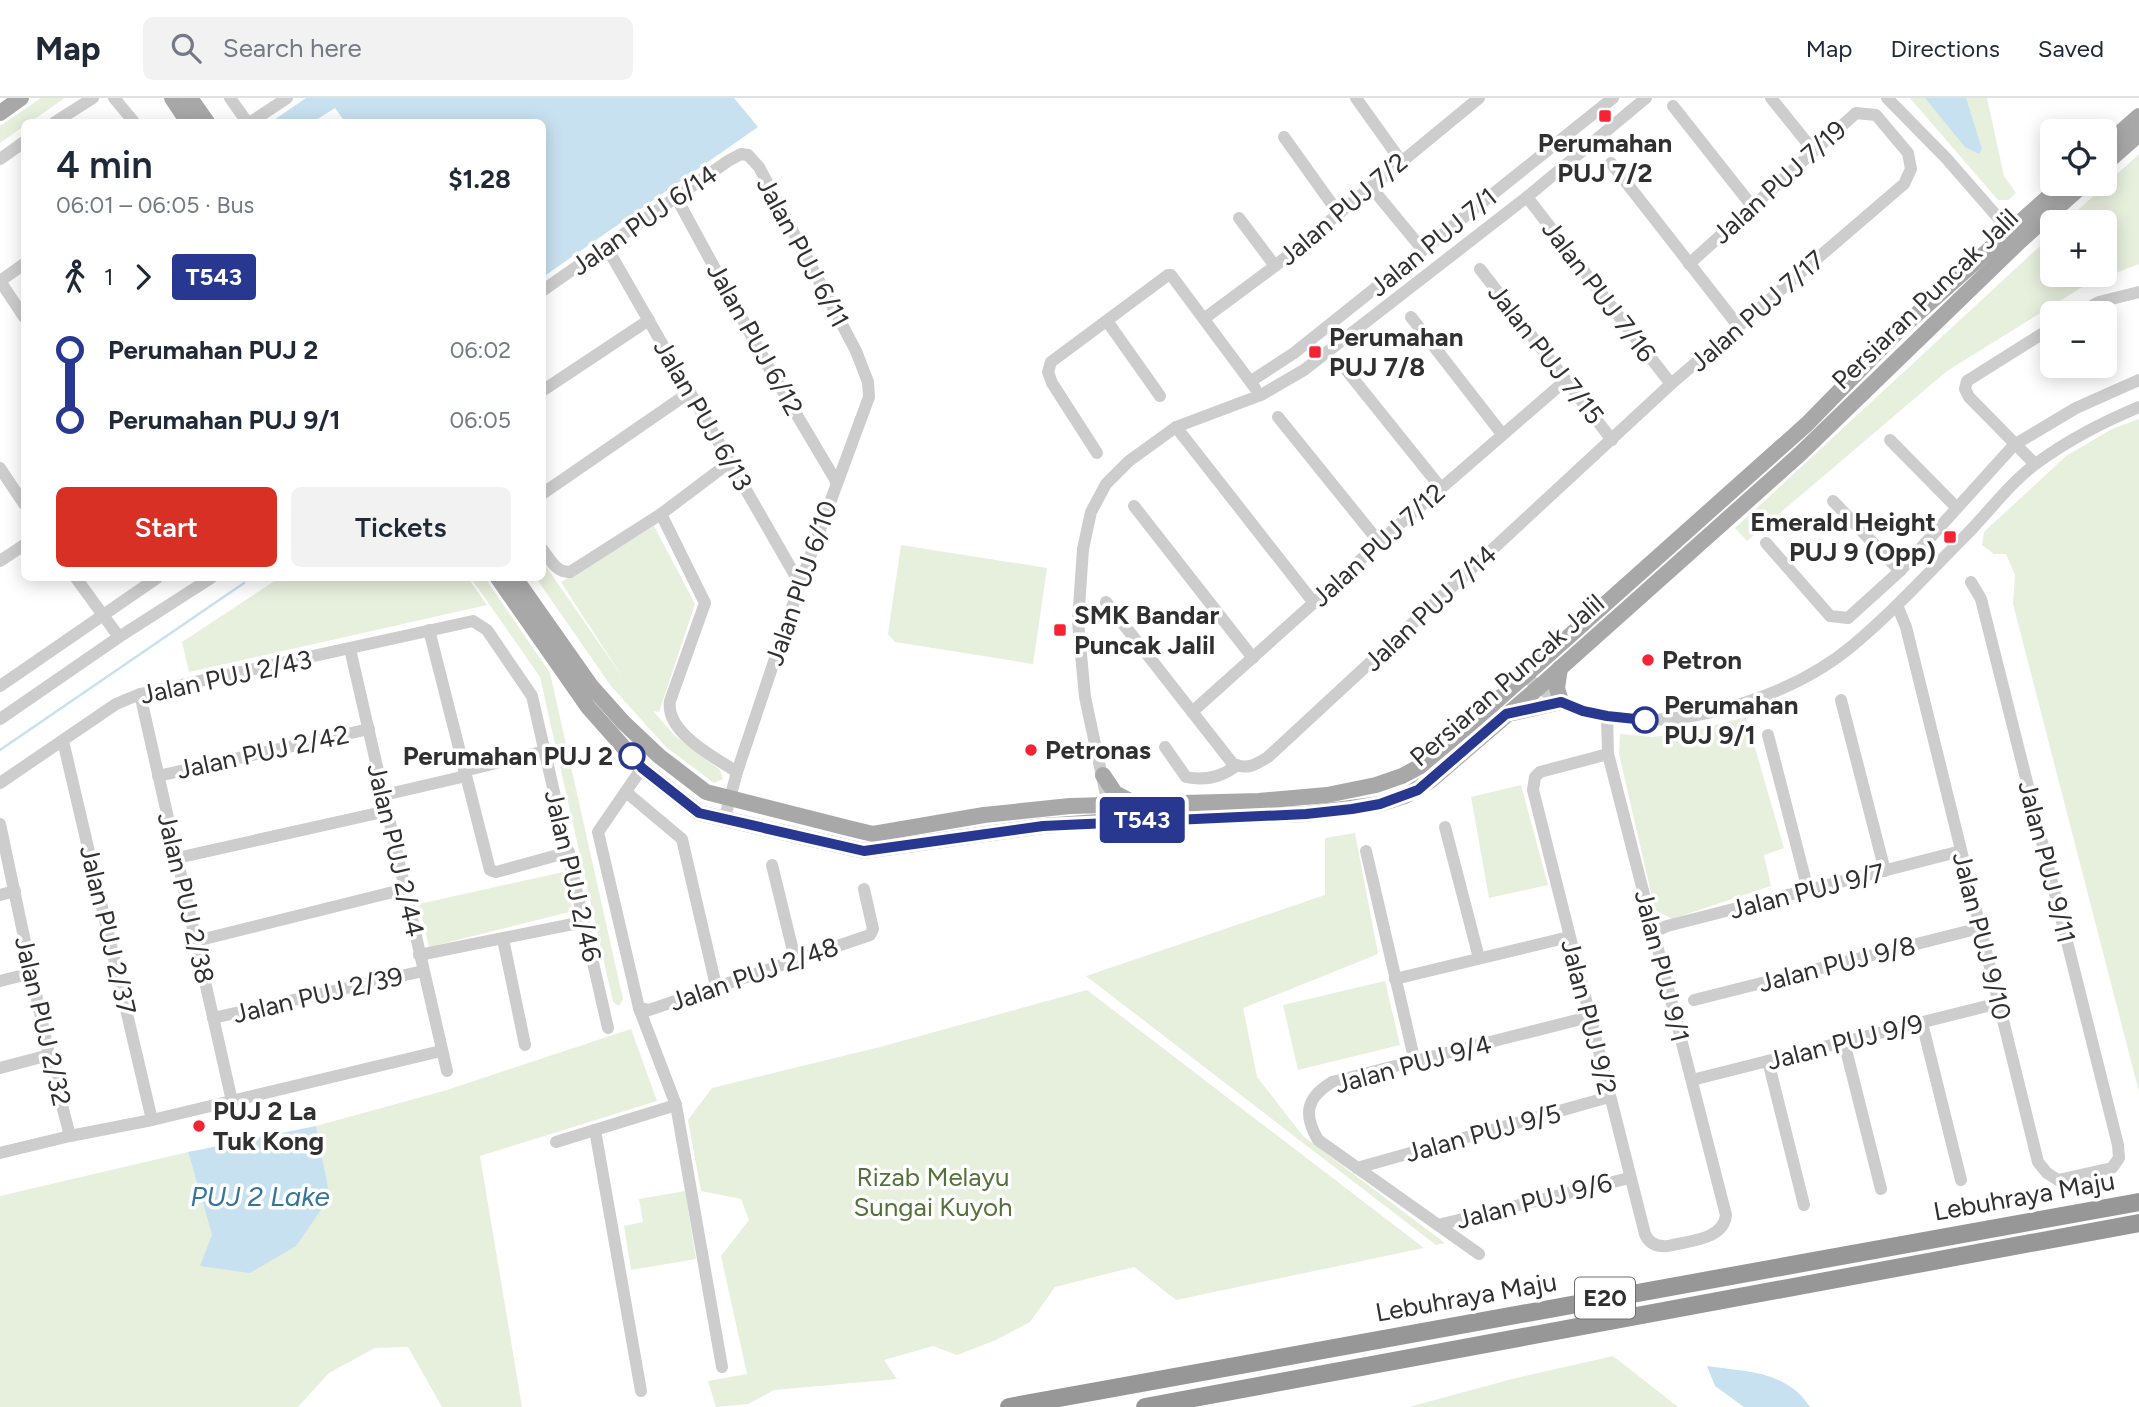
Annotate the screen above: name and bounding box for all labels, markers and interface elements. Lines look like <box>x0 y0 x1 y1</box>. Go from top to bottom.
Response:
search box <box>143 17 633 80</box>
text: Map <box>35 29 101 68</box>
icon: search <box>167 29 205 67</box>
text: Search here <box>223 32 362 64</box>
text: Map <box>1806 34 1852 63</box>
text: Directions <box>1890 34 2000 63</box>
text: Saved <box>2038 34 2104 63</box>
marker: Perumahan PUJ 7/2 <box>1597 108 1613 124</box>
street label: Jalan PUJ 7/19 <box>1705 113 1853 251</box>
map controls <box>2040 119 2117 378</box>
button: locate <box>2040 119 2117 196</box>
place label: Perumahan PUJ 7/2 <box>1538 127 1672 189</box>
text: 4 min <box>56 142 153 188</box>
street label: Jalan PUJ 7/2 <box>1272 146 1414 272</box>
street label: Jalan PUJ 6/14 <box>565 158 723 282</box>
text: $1.28 <box>448 163 511 195</box>
street label: Jalan PUJ 6/11 <box>750 171 856 333</box>
street label: Jalan PUJ 7/1 <box>1363 181 1503 303</box>
text: 06:01 – 06:05 · Bus <box>56 191 254 219</box>
street label: Persiaran Puncak Jalil <box>1825 202 2025 396</box>
button: + <box>2040 210 2117 287</box>
street label: Jalan PUJ 7/16 <box>1535 214 1663 368</box>
street label: Jalan PUJ 7/17 <box>1683 244 1831 378</box>
street label: Jalan PUJ 6/12 <box>700 257 810 421</box>
icon: walk <box>56 258 94 296</box>
icon: forward <box>124 258 162 296</box>
text: T543 <box>186 262 242 291</box>
text: 1 <box>104 263 114 291</box>
street label: Jalan PUJ 7/15 <box>1481 277 1611 431</box>
button: − <box>2040 301 2117 378</box>
place label: Perumahan PUJ 7/8 <box>1329 321 1463 383</box>
text: Perumahan PUJ 2 <box>108 334 318 366</box>
street label: Jalan PUJ 6/13 <box>647 334 759 496</box>
text: 06:02 <box>450 336 511 364</box>
marker: Perumahan PUJ 7/8 <box>1307 344 1323 360</box>
text: Perumahan PUJ 9/1 <box>108 404 340 436</box>
text: 06:05 <box>449 406 511 434</box>
street label: Jalan PUJ 7/12 <box>1304 477 1452 613</box>
button: Start <box>56 487 277 567</box>
button: Tickets <box>291 487 511 567</box>
street label: Jalan PUJ 6/10 <box>758 496 844 670</box>
place label: Emerald Height PUJ 9 (Opp) <box>1750 506 1936 568</box>
marker: Emerald Height PUJ 9 (Opp) <box>1942 529 1958 545</box>
street label: Jalan PUJ 7/14 <box>1357 538 1503 678</box>
street label: Persiaran Puncak Jalil <box>1403 587 1611 773</box>
place label: SMK Bandar Puncak Jalil <box>1074 599 1219 661</box>
marker: SMK Bandar Puncak Jalil <box>1052 622 1068 638</box>
street label: Jalan PUJ 2/43 <box>137 643 315 711</box>
place label: Petron <box>1662 644 1742 676</box>
marker: Petron <box>1640 652 1656 668</box>
place label: Perumahan PUJ 9/1 <box>1664 689 1798 751</box>
marker: Perumahan PUJ 9/1 <box>1632 707 1658 733</box>
street label: Jalan PUJ 2/42 <box>174 718 352 786</box>
place label: Petronas <box>1045 734 1151 766</box>
place label: Perumahan PUJ 2 <box>403 740 613 772</box>
marker: Petronas <box>1023 742 1039 758</box>
marker: Perumahan PUJ 2 <box>619 743 645 769</box>
street label: Jalan PUJ 2/44 <box>361 760 431 940</box>
street label: Jalan PUJ 9/11 <box>2011 778 2083 946</box>
street label: Jalan PUJ 2/46 <box>538 787 608 965</box>
line badge: T543 <box>1093 797 1191 843</box>
text: T543 <box>1114 805 1170 834</box>
street label: Jalan PUJ 2/38 <box>151 809 221 987</box>
street label: Jalan PUJ 2/37 <box>73 842 143 1018</box>
street label: Jalan PUJ 9/10 <box>1946 849 2018 1023</box>
street label: Jalan PUJ 9/7 <box>1726 856 1888 926</box>
street label: Jalan PUJ 9/1 <box>1628 887 1696 1045</box>
street label: Jalan PUJ 9/8 <box>1755 929 1919 999</box>
street label: Jalan PUJ 2/48 <box>665 930 843 1018</box>
street label: Jalan PUJ 2/32 <box>8 933 78 1109</box>
street label: Jalan PUJ 9/2 <box>1554 936 1624 1098</box>
street label: Jalan PUJ 2/39 <box>230 960 406 1030</box>
street label: Jalan PUJ 9/9 <box>1764 1007 1926 1077</box>
street label: Jalan PUJ 9/4 <box>1331 1028 1495 1100</box>
place label: PUJ 2 La Tuk Kong <box>213 1095 324 1157</box>
street label: Jalan PUJ 9/5 <box>1402 1097 1564 1169</box>
marker: PUJ 2 La Tuk Kong <box>191 1118 207 1134</box>
park label: Rizab Melayu Sungai Kuyoh <box>853 1161 1013 1223</box>
street label: Lebuhraya Maju <box>1931 1164 2117 1228</box>
street label: Jalan PUJ 9/6 <box>1453 1166 1615 1236</box>
water label: PUJ 2 Lake <box>190 1179 330 1213</box>
street label: Lebuhraya Maju <box>1373 1265 1559 1329</box>
road number: E20 <box>1575 1278 1635 1318</box>

